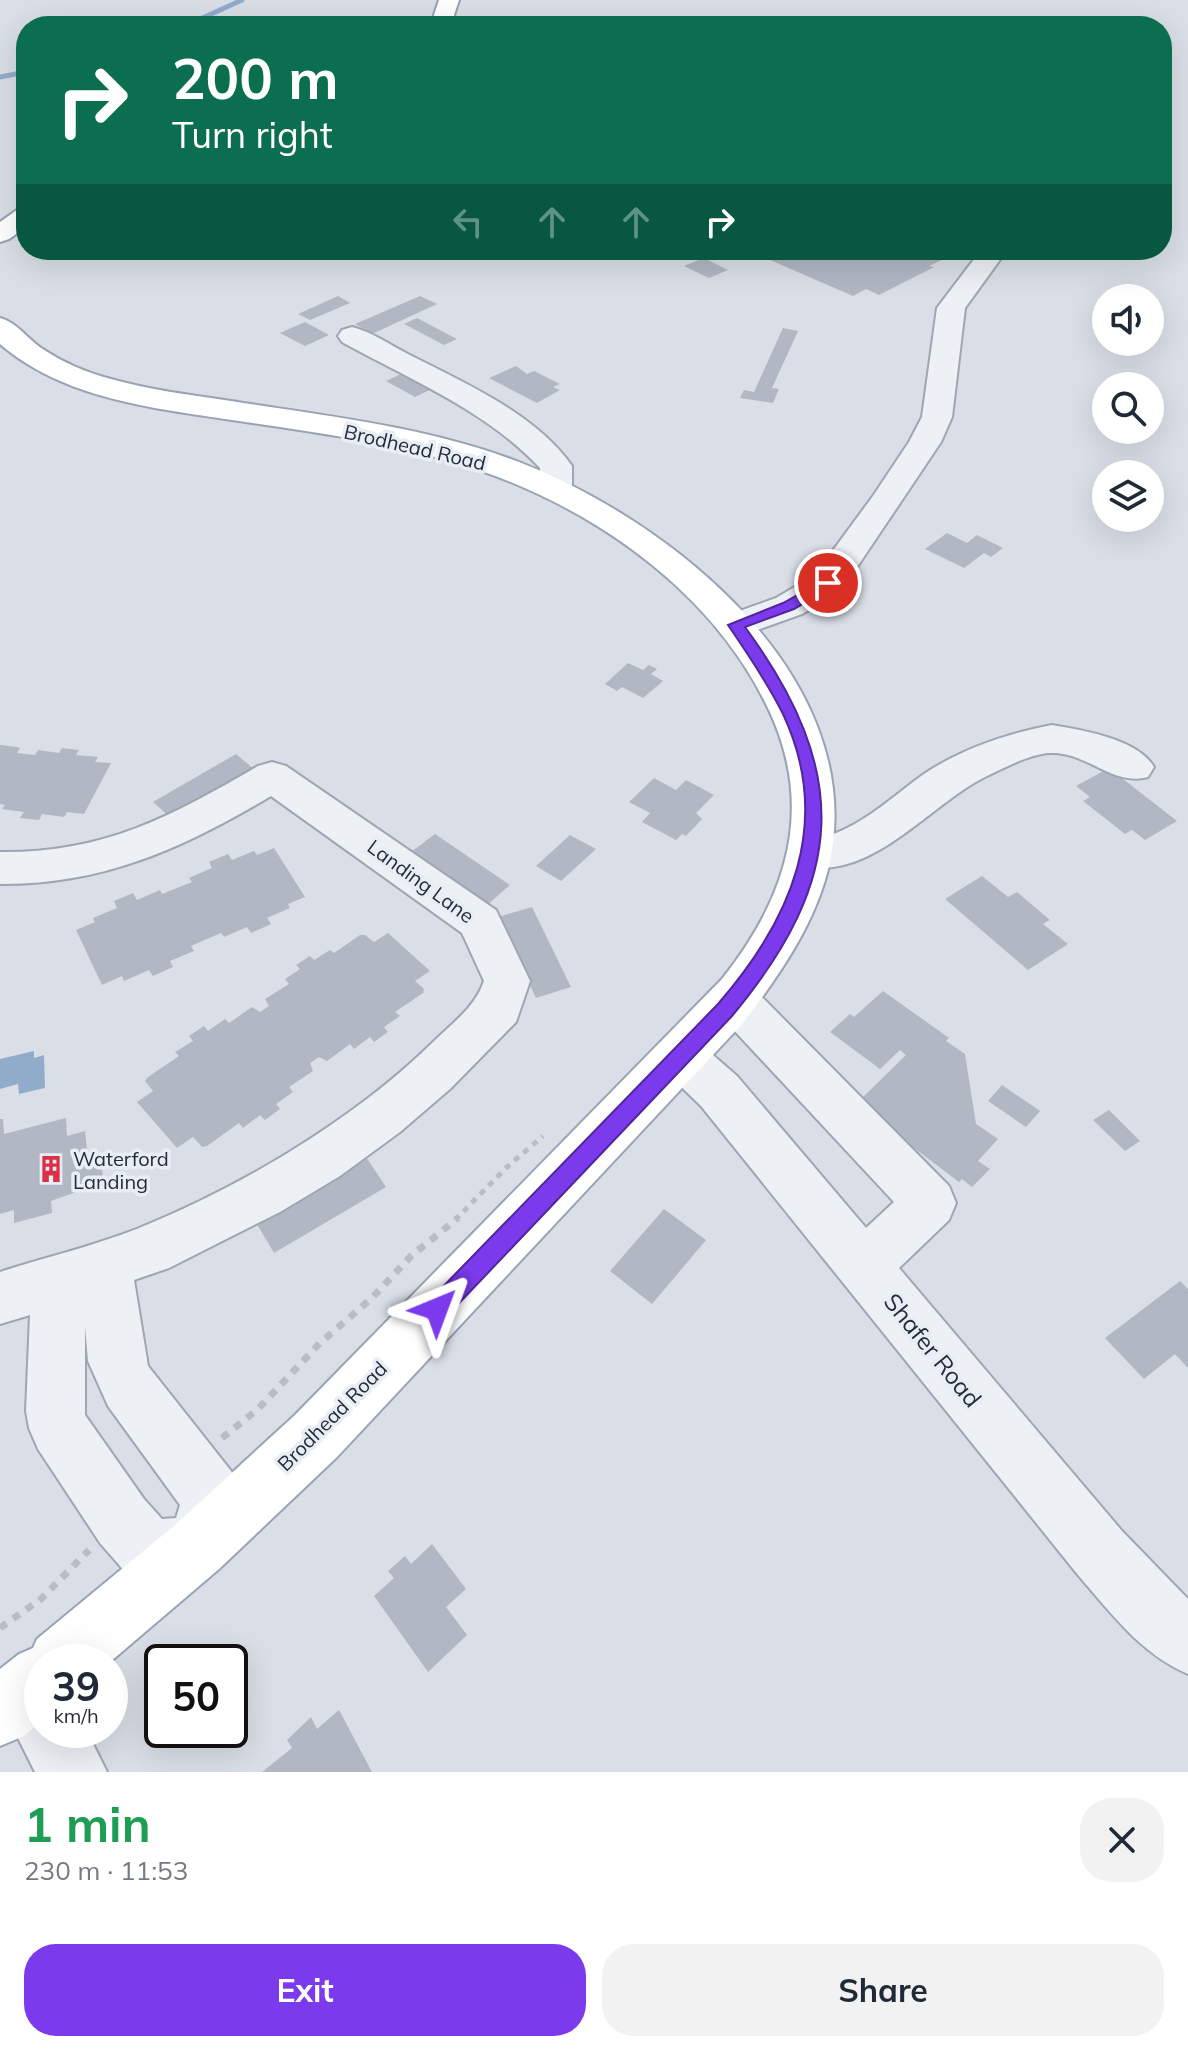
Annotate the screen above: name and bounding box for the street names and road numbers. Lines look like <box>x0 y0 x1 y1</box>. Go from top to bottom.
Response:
street label: Brodhead Road <box>342 419 488 475</box>
street label: Landing Lane <box>363 834 479 928</box>
street label: Shafer Road <box>878 1287 988 1413</box>
street label: Brodhead Road <box>272 1356 392 1476</box>

